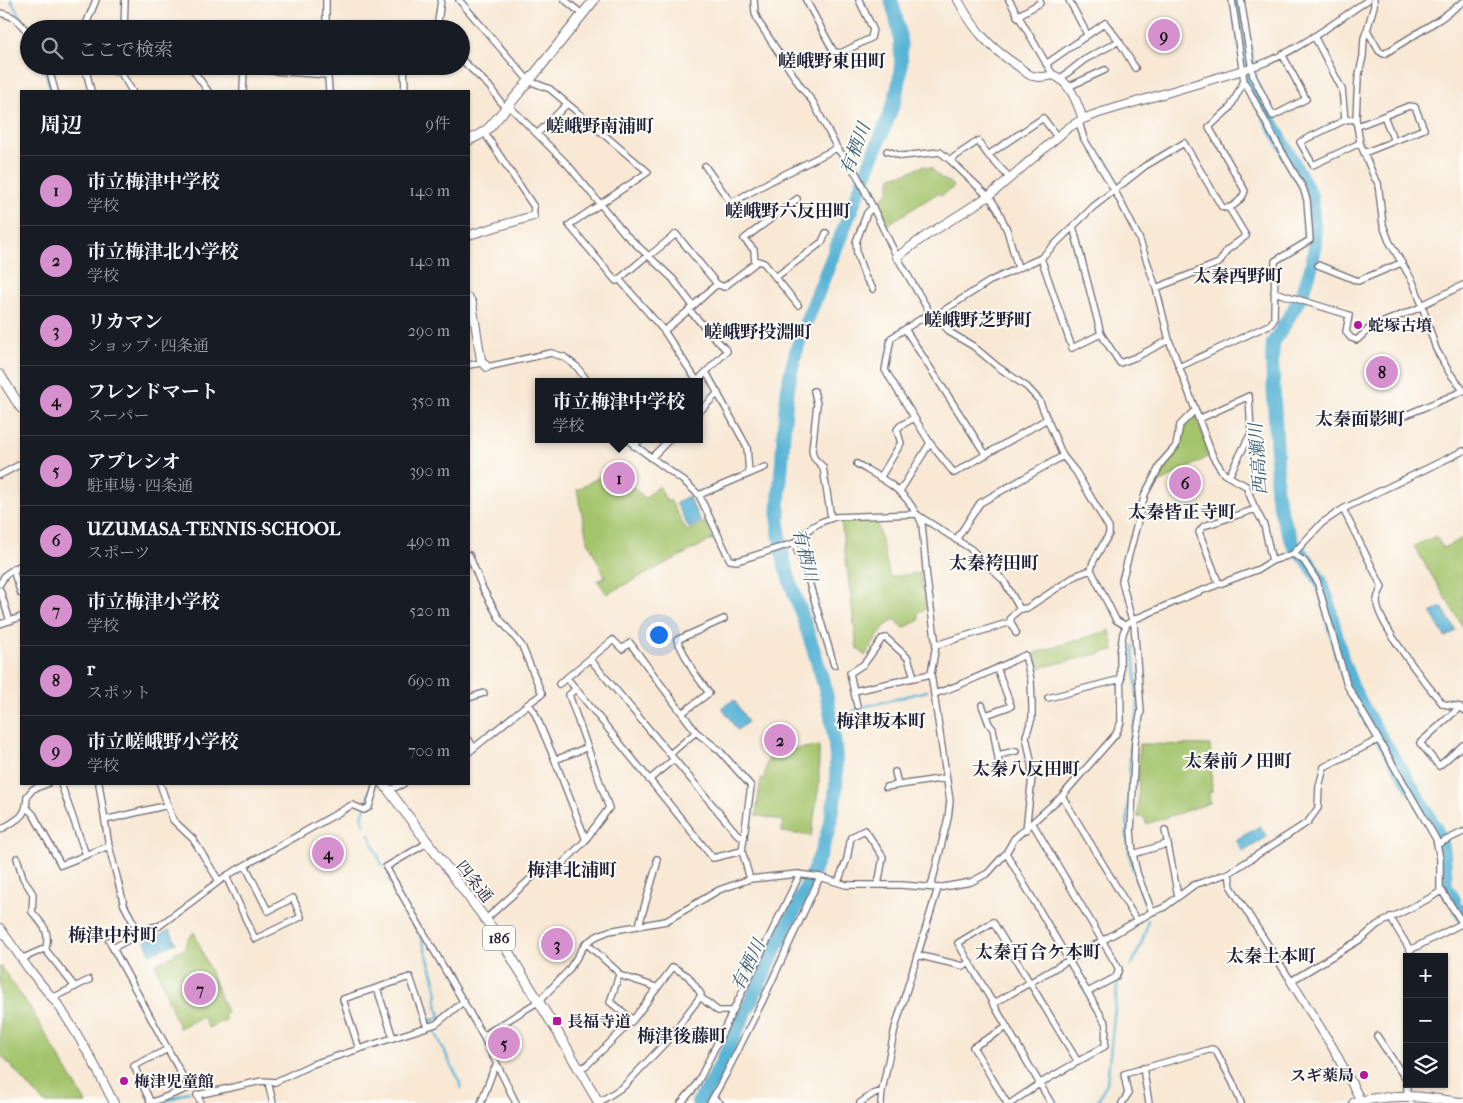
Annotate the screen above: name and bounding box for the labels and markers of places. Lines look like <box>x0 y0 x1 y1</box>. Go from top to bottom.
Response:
pin: 9 <box>1148 16 1180 54</box>
place label: 蛇塚古墳 <box>1368 316 1432 335</box>
marker: 蛇塚古墳 <box>1352 319 1364 331</box>
pin: 8 <box>1366 353 1398 391</box>
pin: 1 <box>603 459 635 497</box>
pin: 6 <box>1169 464 1201 502</box>
pin: 2 <box>764 721 796 759</box>
pin: 4 <box>312 834 344 872</box>
pin: 3 <box>541 925 573 963</box>
pin: 7 <box>184 970 216 1008</box>
place label: 長福寺道 <box>567 1012 631 1031</box>
marker: 長福寺道 <box>551 1015 563 1027</box>
pin: 5 <box>488 1024 520 1062</box>
place label: スギ薬局 <box>1290 1066 1354 1085</box>
marker: スギ薬局 <box>1358 1069 1370 1081</box>
place label: 梅津児童館 <box>134 1072 214 1091</box>
marker: 梅津児童館 <box>118 1075 130 1087</box>

